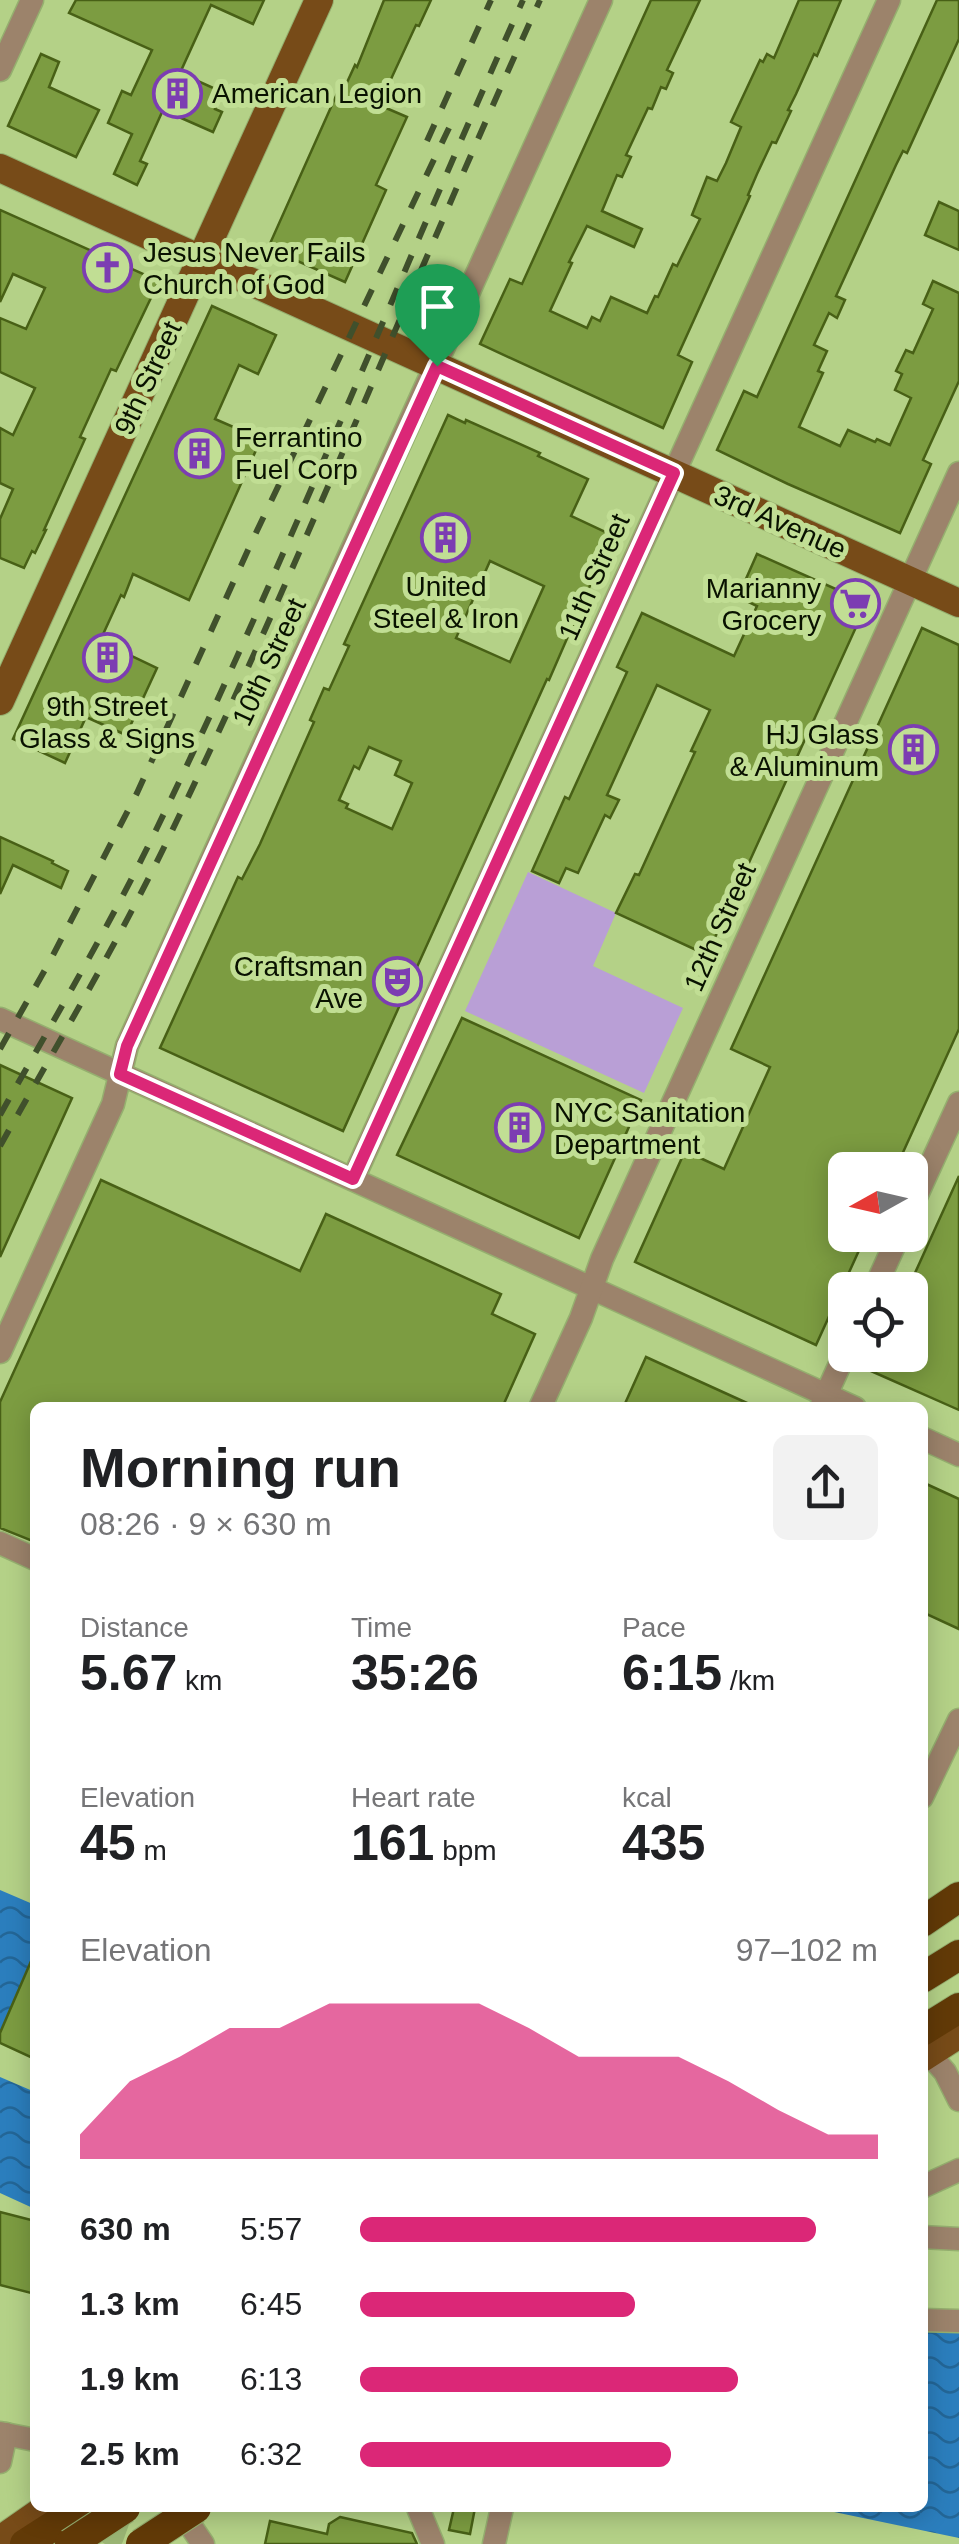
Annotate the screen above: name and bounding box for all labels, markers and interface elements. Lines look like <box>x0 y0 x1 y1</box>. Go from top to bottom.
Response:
building icon: American Legion <box>151 67 203 119</box>
place label: American Legion <box>212 78 422 109</box>
place label: Jesus Never Fails Church of God <box>143 237 366 300</box>
church icon: Jesus Never Fails Church of God <box>82 242 134 294</box>
pin <box>395 264 480 367</box>
icon: arrive <box>410 279 465 334</box>
street label: 9th Street <box>108 316 188 440</box>
place label: Ferrantino Fuel Corp <box>235 422 363 485</box>
building icon: Ferrantino Fuel Corp <box>174 427 226 479</box>
street label: 3rd Avenue <box>709 479 851 565</box>
street label: 11th Street <box>552 509 636 645</box>
building icon: United Steel & Iron <box>420 512 472 564</box>
place label: United Steel & Iron <box>373 571 519 634</box>
place label: Marianny Grocery <box>706 573 821 636</box>
supermarket icon: Marianny Grocery <box>830 578 882 630</box>
street label: 10th Street <box>226 593 312 731</box>
building icon: 9th Street Glass & Signs <box>81 632 133 684</box>
place label: 9th Street Glass & Signs <box>19 691 195 754</box>
place label: HJ Glass & Aluminum <box>730 719 879 782</box>
building icon: HJ Glass & Aluminum <box>888 724 940 776</box>
street label: 12th Street <box>678 858 762 996</box>
place label: Craftsman Ave <box>234 951 363 1014</box>
theatre icon: Craftsman Ave <box>372 956 424 1008</box>
place label: NYC Sanitation Department <box>554 1097 745 1160</box>
building icon: NYC Sanitation Department <box>493 1102 545 1154</box>
north arrow <box>828 1152 928 1252</box>
map controls <box>828 1152 928 1372</box>
button: locate <box>828 1272 928 1372</box>
button: share <box>773 1435 878 1540</box>
text: Morning run <box>80 1437 401 1499</box>
text: 08:26 · 9 × 630 m <box>80 1506 332 1542</box>
text: Distance <box>80 1612 189 1643</box>
text: Time <box>351 1612 412 1643</box>
text: Pace <box>622 1612 686 1643</box>
text: 5.67 <box>80 1645 177 1701</box>
text: 35:26 <box>351 1645 479 1701</box>
text: 6:15 <box>622 1645 722 1701</box>
text: km <box>177 1665 222 1696</box>
text: /km <box>722 1665 775 1696</box>
text: Elevation <box>80 1782 195 1813</box>
text: Heart rate <box>351 1782 476 1813</box>
text: kcal <box>622 1782 672 1813</box>
text: 45 <box>80 1815 136 1871</box>
text: 161 <box>351 1815 434 1871</box>
text: 435 <box>622 1815 705 1871</box>
text: m <box>136 1835 167 1866</box>
text: bpm <box>434 1835 497 1866</box>
text: Elevation <box>80 1932 212 1968</box>
text: 97–102 m <box>736 1932 878 1968</box>
text: 630 m <box>80 2211 171 2247</box>
text: 5:57 <box>240 2211 302 2247</box>
text: 1.3 km <box>80 2286 180 2322</box>
text: 6:45 <box>240 2286 302 2322</box>
text: 1.9 km <box>80 2361 180 2397</box>
text: 6:13 <box>240 2361 302 2397</box>
text: 2.5 km <box>80 2436 180 2472</box>
text: 6:32 <box>240 2436 302 2472</box>

